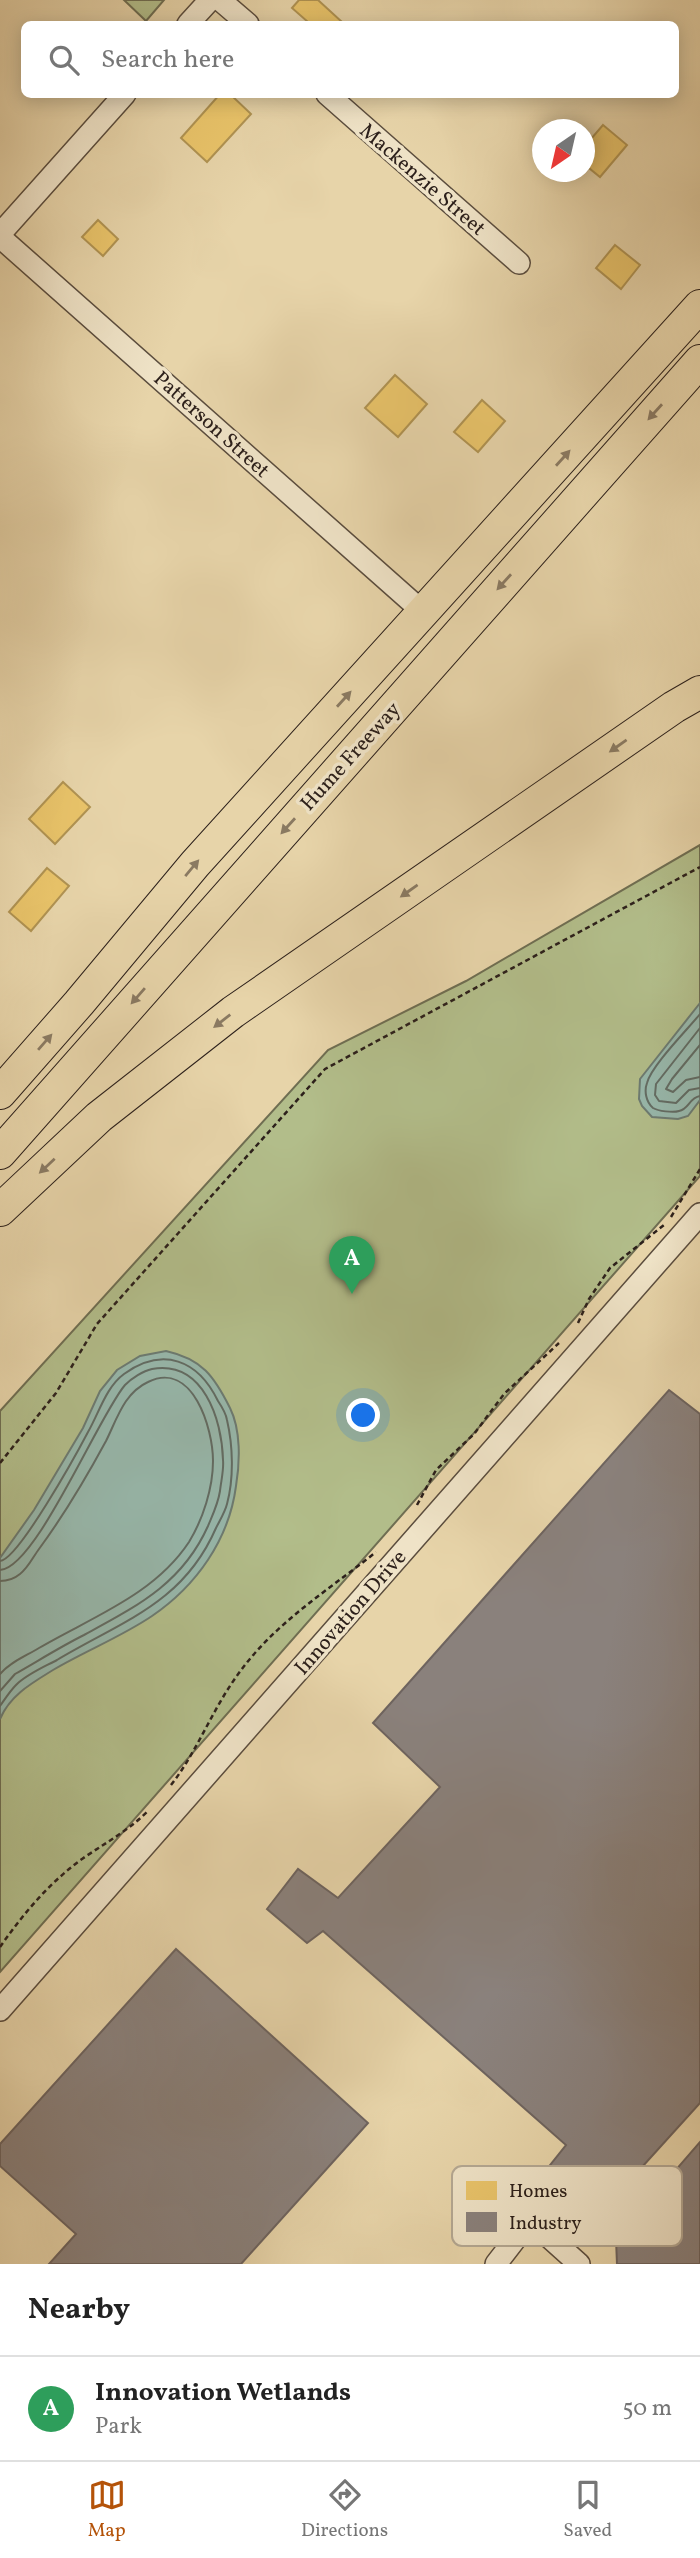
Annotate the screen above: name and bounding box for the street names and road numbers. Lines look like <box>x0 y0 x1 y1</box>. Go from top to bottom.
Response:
street label: Mackenzie Street <box>353 117 491 243</box>
street label: Patterson Street <box>147 365 275 485</box>
street label: Hume Freeway <box>294 696 408 818</box>
street label: Innovation Drive <box>288 1544 414 1682</box>

